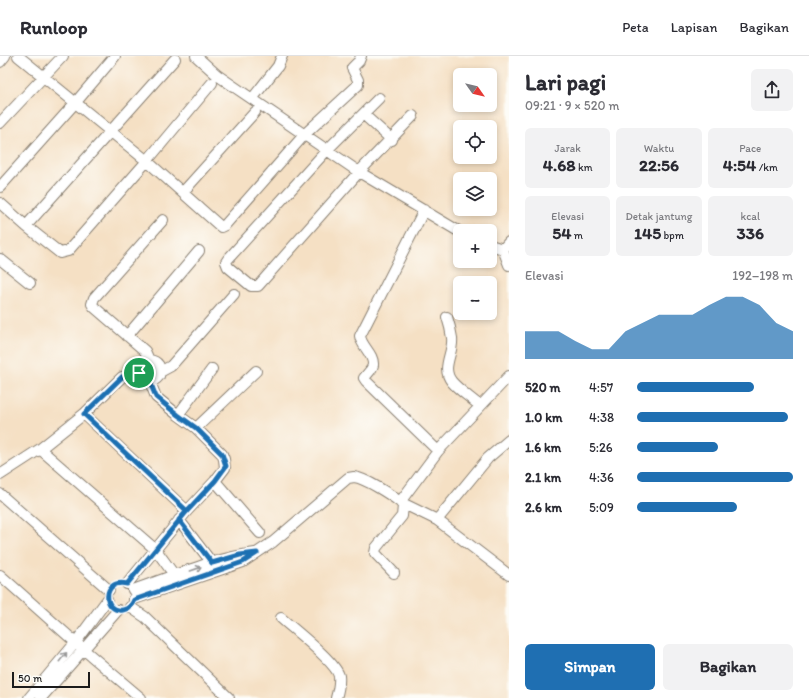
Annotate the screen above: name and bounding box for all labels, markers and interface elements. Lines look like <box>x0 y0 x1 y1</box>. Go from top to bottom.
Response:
text: Runloop <box>20 16 87 39</box>
text: Peta <box>622 19 649 36</box>
text: Lapisan <box>671 19 718 36</box>
text: Bagikan <box>740 19 789 36</box>
north arrow <box>453 68 497 112</box>
map controls <box>453 68 497 320</box>
text: Lari pagi <box>525 69 606 96</box>
button: share <box>751 69 793 111</box>
text: 09:21 · 9 × 520 m <box>525 98 619 113</box>
button: locate <box>453 120 497 164</box>
text: Jarak <box>555 142 581 155</box>
text: Waktu <box>644 142 674 155</box>
text: Pace <box>739 142 761 155</box>
text: 4.68 <box>543 155 576 175</box>
text: 22:56 <box>639 155 679 175</box>
text: 4:54 <box>723 155 756 175</box>
text: km <box>576 161 593 174</box>
text: /km <box>756 161 778 174</box>
button: layers <box>453 172 497 216</box>
text: Elevasi <box>551 210 584 223</box>
text: Detak jantung <box>626 210 692 223</box>
text: kcal <box>741 210 760 223</box>
text: 54 <box>552 223 571 243</box>
text: 145 <box>634 223 661 243</box>
text: 336 <box>737 223 764 243</box>
button: + <box>453 224 497 268</box>
text: m <box>571 229 583 242</box>
text: bpm <box>661 229 684 242</box>
text: Elevasi <box>525 268 564 283</box>
text: 192–198 m <box>732 268 793 283</box>
button: − <box>453 276 497 320</box>
pin <box>122 356 156 390</box>
icon: arrive <box>128 362 150 384</box>
text: 520 m <box>525 380 561 395</box>
text: 4:57 <box>589 380 613 395</box>
text: 1.0 km <box>525 410 562 425</box>
text: 4:38 <box>589 410 614 425</box>
text: 1.6 km <box>525 440 561 455</box>
text: 5:26 <box>589 440 613 455</box>
text: 2.1 km <box>525 470 561 485</box>
text: 4:36 <box>589 470 614 485</box>
text: 2.6 km <box>525 500 562 515</box>
text: 5:09 <box>589 500 614 515</box>
one-way arrow <box>190 564 202 572</box>
button: Simpan <box>525 644 655 690</box>
button: Bagikan <box>663 644 793 690</box>
one-way arrow <box>58 652 67 663</box>
scale bar <box>12 670 90 689</box>
text: 50 m <box>18 672 42 685</box>

